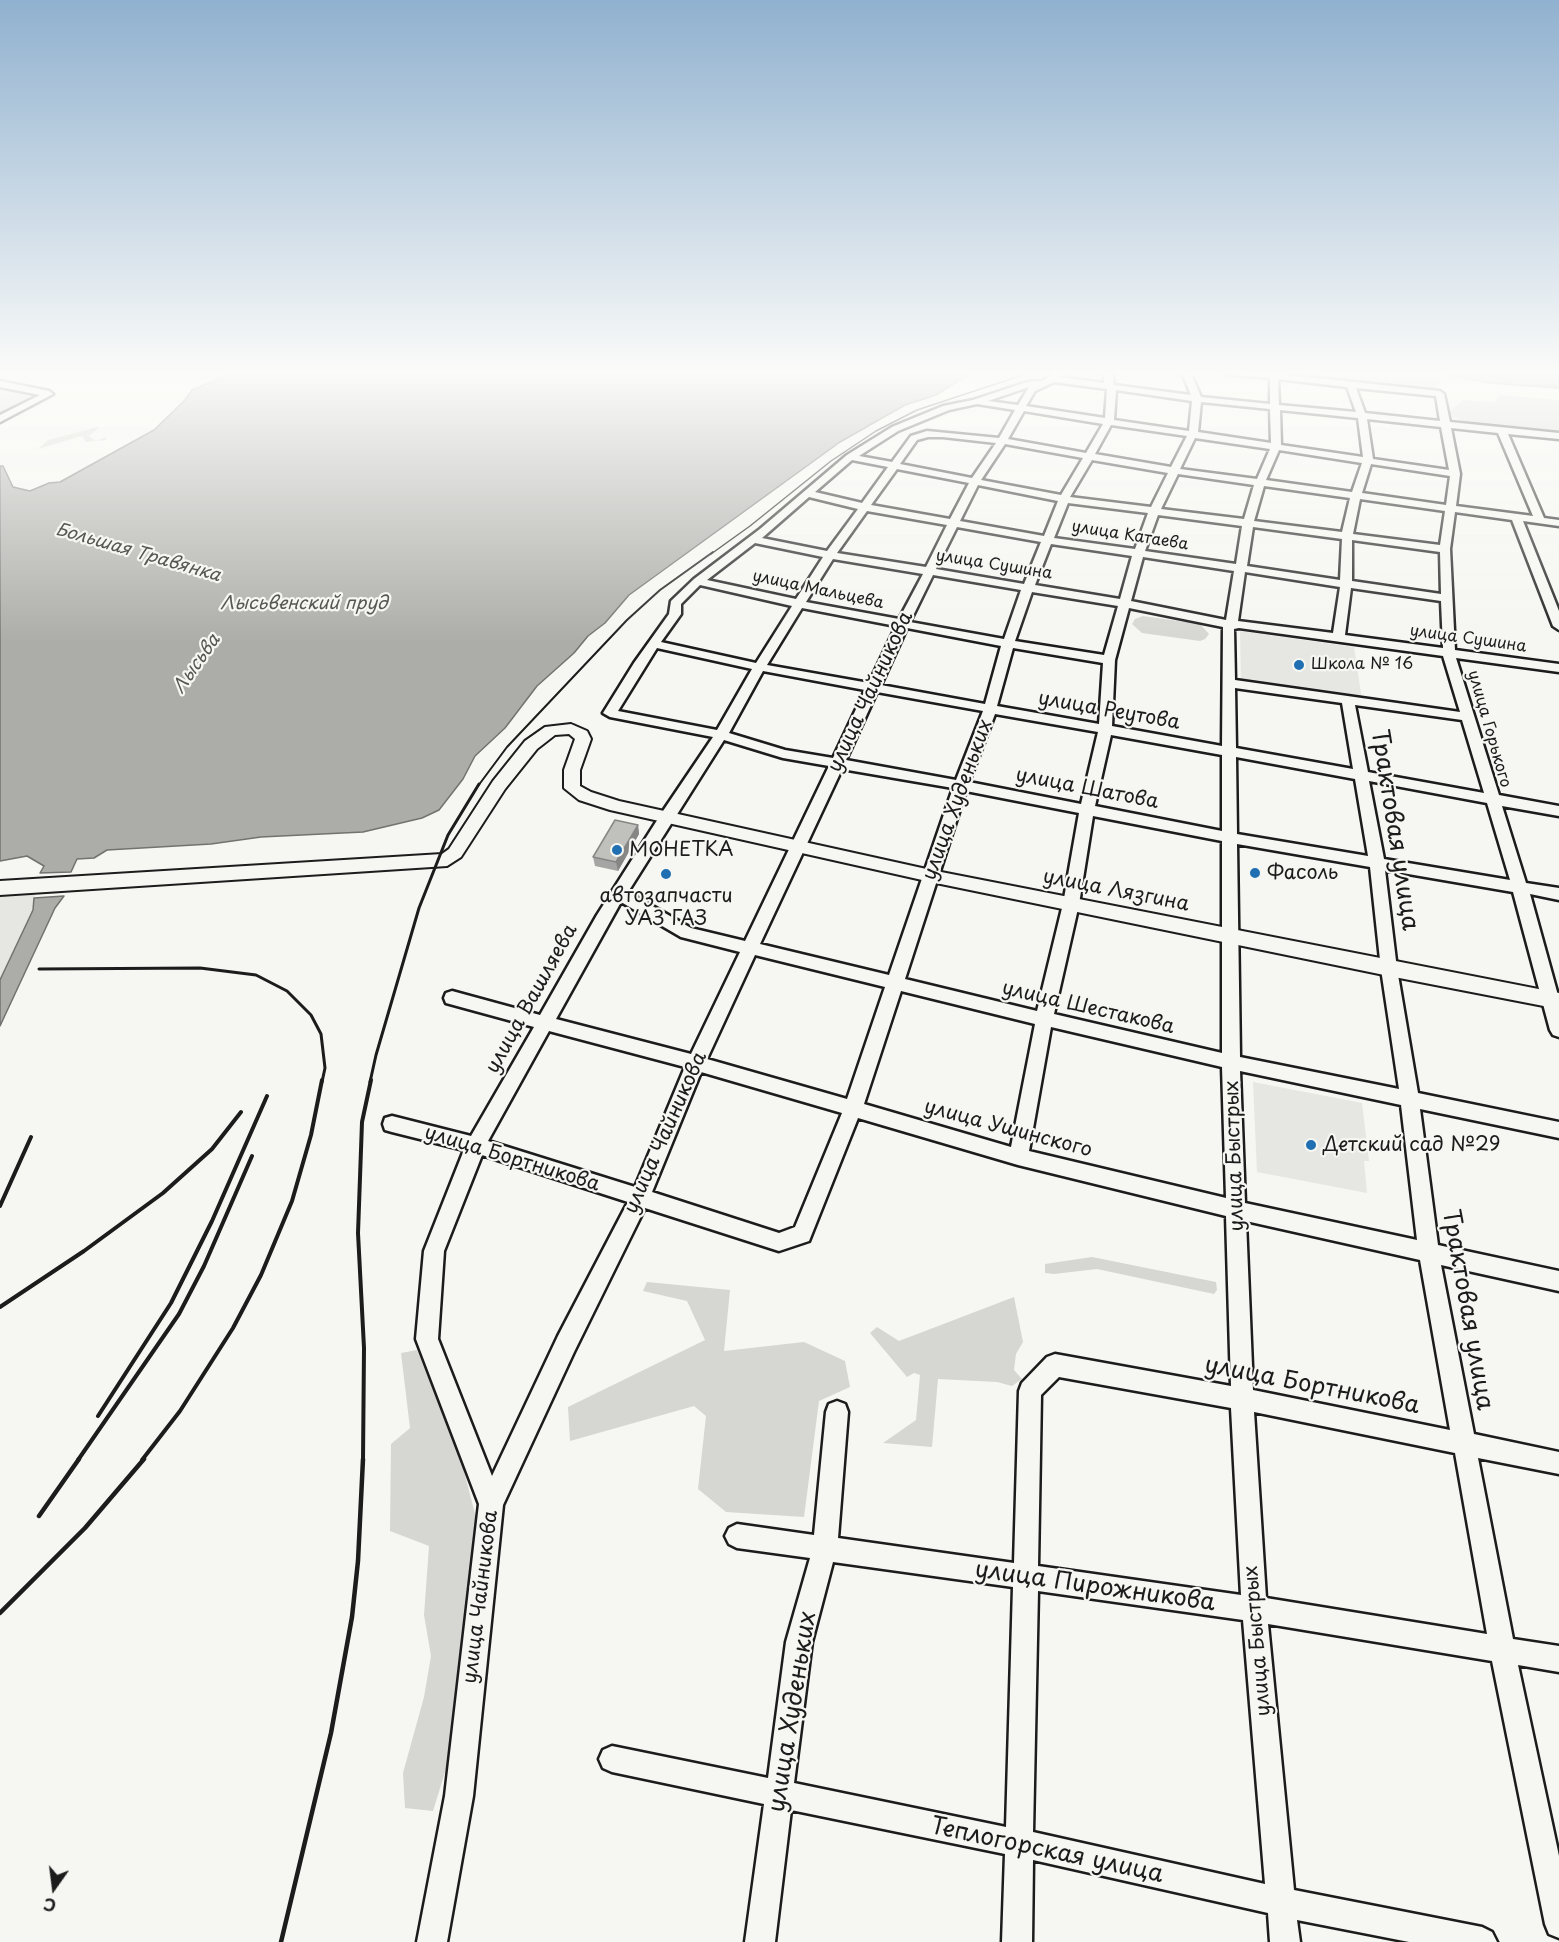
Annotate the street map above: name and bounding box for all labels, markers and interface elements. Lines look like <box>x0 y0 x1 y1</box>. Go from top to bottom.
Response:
street label: улица Катаева <box>1070 517 1190 555</box>
water label: Большая Травянка <box>53 519 223 587</box>
street label: улица Сушина <box>934 546 1054 584</box>
street label: улица Мальцева <box>751 567 885 613</box>
water label: Лысьвенский пруд <box>220 593 388 615</box>
street label: улица Чайникова <box>823 608 919 776</box>
street label: улица Сушина <box>1408 621 1528 657</box>
water label: Лысьва <box>169 630 225 698</box>
place label: Школа № 16 <box>1311 655 1413 675</box>
marker: Школа № 16 <box>1292 658 1306 672</box>
street label: улица Горького <box>1463 668 1515 790</box>
street label: улица Реутова <box>1036 687 1182 735</box>
street label: улица Худеньких <box>918 716 998 884</box>
street label: Трактовая улица <box>1364 727 1424 933</box>
street label: улица Шатова <box>1014 763 1160 815</box>
place label: МОНЕТКА <box>629 838 733 862</box>
marker: МОНЕТКА <box>610 843 624 857</box>
place label: Фасоль <box>1267 861 1338 885</box>
street label: улица Лязгина <box>1041 865 1191 917</box>
marker: Фасоль <box>1248 866 1262 880</box>
marker: автозапчасти УАЗ ГАЗ <box>659 867 673 881</box>
place label: автозапчасти УАЗ ГАЗ <box>599 884 733 931</box>
street label: улица Вашляева <box>481 920 583 1078</box>
street label: улица Шестакова <box>999 976 1177 1040</box>
street label: улица Чайникова <box>620 1048 712 1218</box>
street label: улица Быстрых <box>1220 1080 1250 1232</box>
street label: улица Ушинского <box>921 1095 1095 1163</box>
street label: улица Бортникова <box>421 1121 603 1197</box>
place label: Детский сад №29 <box>1323 1133 1501 1157</box>
marker: Детский сад №29 <box>1304 1138 1318 1152</box>
street label: Трактовая улица <box>1435 1207 1499 1413</box>
street label: улица Бортникова <box>1202 1351 1422 1421</box>
street label: улица Чайникова <box>458 1509 504 1685</box>
street label: улица Пирожникова <box>973 1556 1217 1618</box>
street label: улица Быстрых <box>1239 1565 1277 1717</box>
street label: улица Худеньких <box>763 1609 823 1815</box>
street label: Теплогорская улица <box>928 1812 1166 1890</box>
north arrow <box>24 1858 84 1918</box>
text: С <box>41 1892 58 1919</box>

